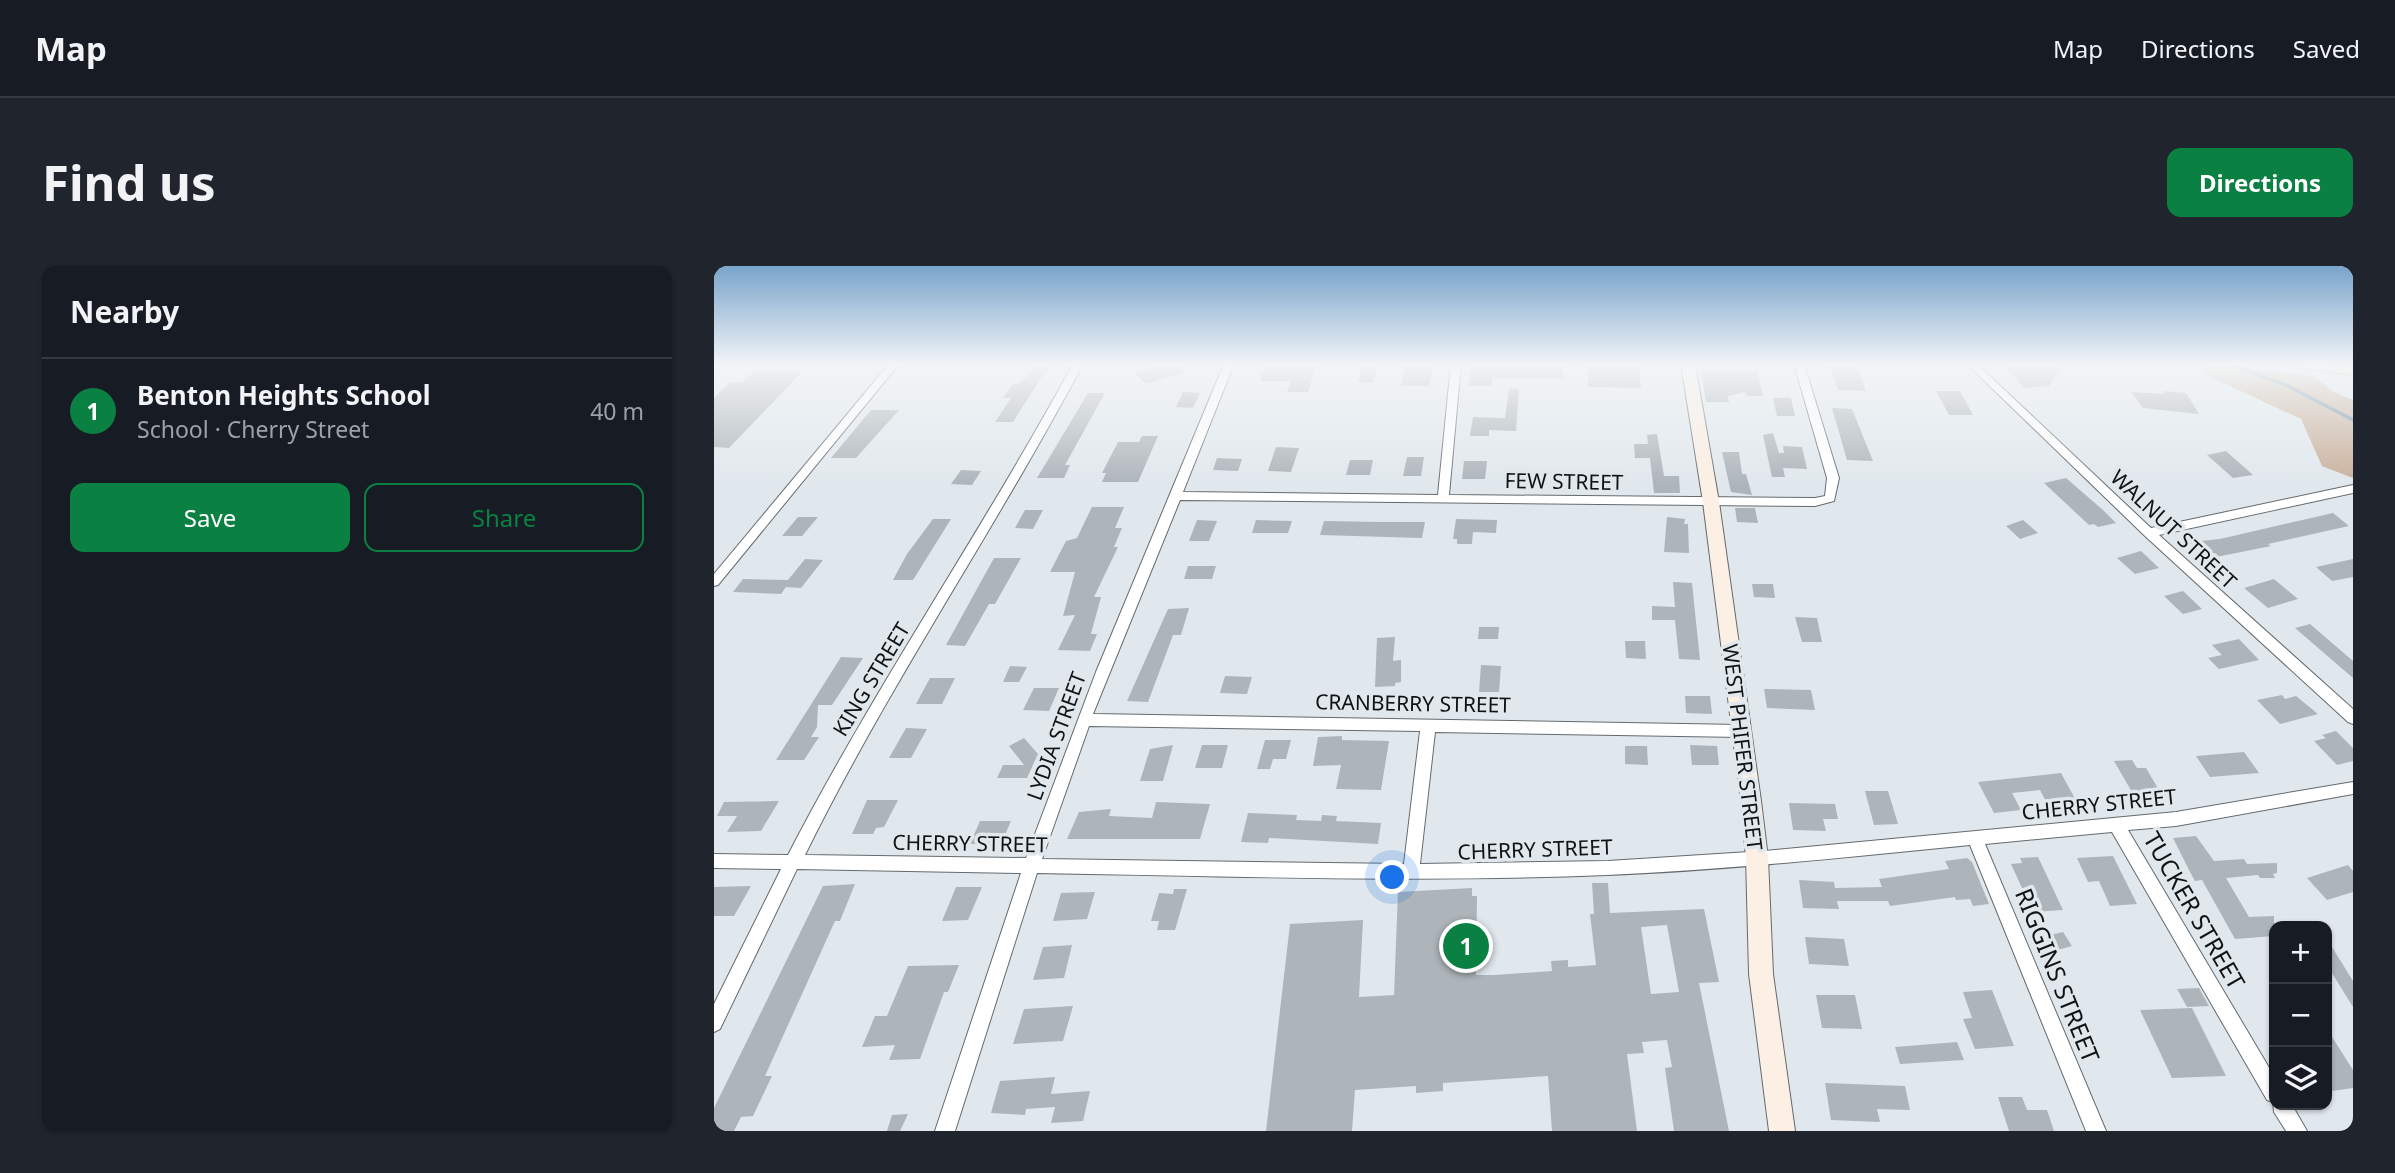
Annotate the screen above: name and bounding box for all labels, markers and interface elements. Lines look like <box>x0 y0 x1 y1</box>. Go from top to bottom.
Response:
text: Map <box>35 26 107 71</box>
text: Map <box>2053 32 2103 65</box>
text: Directions <box>2141 32 2255 65</box>
text: Saved <box>2293 32 2360 65</box>
button: Directions <box>2167 148 2353 217</box>
text: Find us <box>42 149 216 215</box>
text: Nearby <box>70 291 179 332</box>
text: Benton Heights School <box>137 377 430 413</box>
text: 1 <box>86 395 100 427</box>
text: 40 m <box>590 395 644 427</box>
text: School · Cherry Street <box>137 413 369 445</box>
street label: WALNUT STREET <box>2105 463 2243 595</box>
street label: FEW STREET <box>1504 466 1624 496</box>
button: Save <box>70 483 350 552</box>
button: Share <box>364 483 644 552</box>
street label: KING STREET <box>826 617 916 741</box>
street label: WEST PHIFER STREET <box>1716 642 1770 852</box>
street label: LYDIA STREET <box>1020 668 1092 804</box>
street label: CRANBERRY STREET <box>1315 687 1511 719</box>
street label: CHERRY STREET <box>2020 782 2178 826</box>
street label: TUCKER STREET <box>2136 825 2254 995</box>
street label: CHERRY STREET <box>892 828 1048 858</box>
street label: CHERRY STREET <box>1457 832 1613 866</box>
your location <box>1375 860 1409 894</box>
street label: RIGGINS STREET <box>2008 883 2108 1068</box>
pin: 1 <box>1443 920 1489 972</box>
map controls <box>2269 921 2332 1110</box>
button: + <box>2269 921 2332 984</box>
button: − <box>2269 984 2332 1047</box>
button: layers <box>2269 1047 2332 1110</box>

